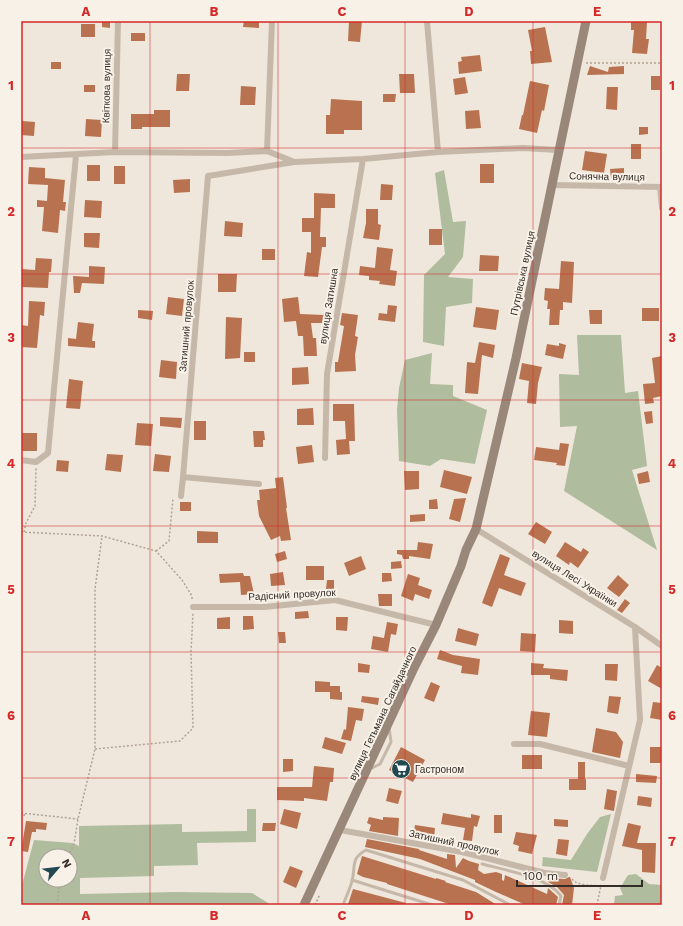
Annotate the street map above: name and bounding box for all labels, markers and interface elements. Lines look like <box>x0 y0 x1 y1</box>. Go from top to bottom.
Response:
text: A <box>82 4 91 19</box>
text: B <box>210 4 219 19</box>
text: C <box>338 4 347 19</box>
text: D <box>464 4 474 19</box>
text: E <box>593 4 601 19</box>
street label: Квіткова вулиця <box>100 49 113 123</box>
text: 1 <box>8 78 14 93</box>
text: 1 <box>669 78 675 93</box>
street label: Сонячна вулиця <box>569 170 645 183</box>
text: 2 <box>7 204 15 219</box>
text: 2 <box>668 204 676 219</box>
street label: Путрівська вулиця <box>508 230 537 316</box>
street label: вулиця Затишна <box>317 267 340 345</box>
street label: Затишний провулок <box>177 279 196 372</box>
text: 3 <box>7 330 15 345</box>
text: 3 <box>668 330 676 345</box>
text: 4 <box>7 456 16 471</box>
text: 4 <box>668 456 677 471</box>
street label: вулиця Лесі Українки <box>530 548 619 609</box>
text: 5 <box>7 582 15 597</box>
text: 5 <box>668 582 676 597</box>
street label: Радісний провулок <box>248 587 337 602</box>
street label: вулиця Гетьмана Сагайдачного <box>347 644 419 782</box>
text: 6 <box>7 708 15 723</box>
text: 6 <box>668 708 676 723</box>
supermarket icon: Гастроном <box>390 758 412 780</box>
place label: Гастроном <box>415 764 464 775</box>
street label: Затишний провулок <box>408 828 501 858</box>
text: 7 <box>7 834 15 849</box>
text: 7 <box>668 834 676 849</box>
north arrow <box>38 848 78 888</box>
text: N <box>59 857 74 870</box>
scale bar <box>517 862 642 888</box>
text: 100 m <box>523 869 558 883</box>
text: A <box>82 908 91 923</box>
text: B <box>210 908 219 923</box>
text: C <box>338 908 347 923</box>
text: D <box>464 908 474 923</box>
text: E <box>593 908 601 923</box>

